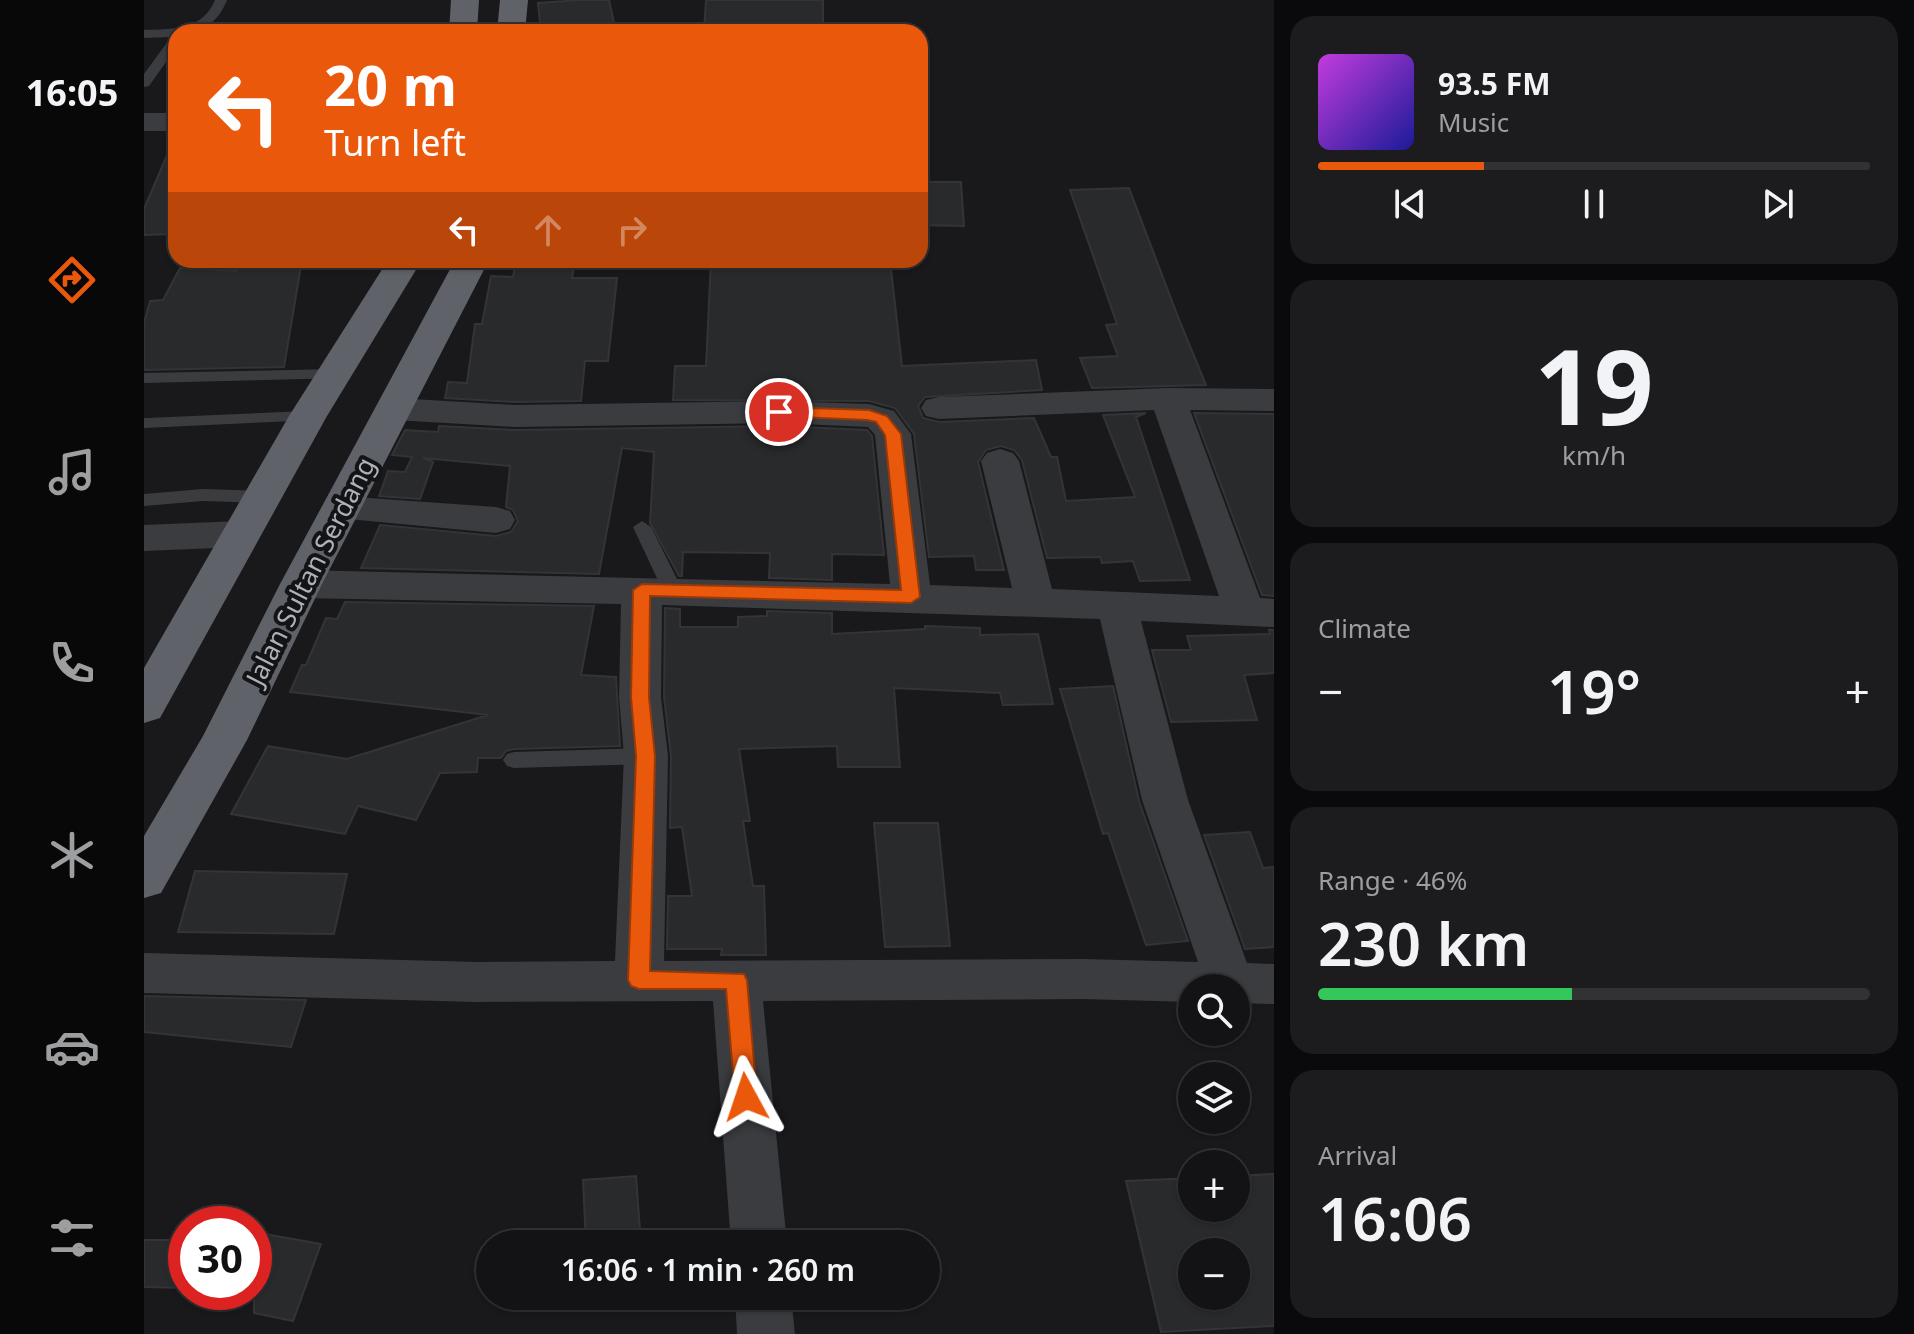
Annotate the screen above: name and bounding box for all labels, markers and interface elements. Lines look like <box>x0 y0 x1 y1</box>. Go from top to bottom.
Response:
text: 20 m <box>324 46 457 122</box>
icon: left <box>192 56 296 160</box>
text: 93.5 FM <box>1438 63 1550 104</box>
text: 16:05 <box>26 68 118 117</box>
text: Music <box>1438 104 1509 140</box>
text: Turn left <box>324 118 466 167</box>
icon: previous <box>1388 182 1432 226</box>
icon: pause <box>1572 182 1616 226</box>
icon: next <box>1756 182 1800 226</box>
icon: left <box>442 208 486 252</box>
icon: ahead <box>526 208 570 252</box>
icon: right <box>610 208 654 252</box>
icon: directions <box>44 252 100 308</box>
text: 19 <box>1535 314 1653 455</box>
pin <box>745 378 813 446</box>
icon: arrive <box>757 390 801 434</box>
text: km/h <box>1562 437 1626 473</box>
icon: music <box>44 444 100 500</box>
street label: Jalan Sultan Serdang <box>236 451 383 694</box>
text: Climate <box>1318 610 1411 646</box>
icon: phone <box>44 635 100 691</box>
text: 19° <box>1547 650 1641 732</box>
text: − <box>1318 661 1343 721</box>
text: + <box>1845 661 1870 721</box>
icon: climate <box>44 827 100 883</box>
text: Range · 46% <box>1318 862 1467 898</box>
text: 230 km <box>1318 902 1529 984</box>
map controls <box>1178 974 1250 1310</box>
button: search <box>1178 974 1250 1046</box>
icon: car <box>44 1019 100 1075</box>
position arrow <box>704 1055 788 1139</box>
button: layers <box>1178 1062 1250 1134</box>
text: Arrival <box>1318 1137 1397 1173</box>
button: + <box>1178 1150 1250 1222</box>
text: 16:06 <box>1318 1177 1472 1259</box>
speed limit sign: 30 <box>168 1206 272 1310</box>
icon: filters <box>44 1210 100 1266</box>
button: − <box>1178 1238 1250 1310</box>
text: 16:06 · 1 min · 260 m <box>561 1249 855 1290</box>

